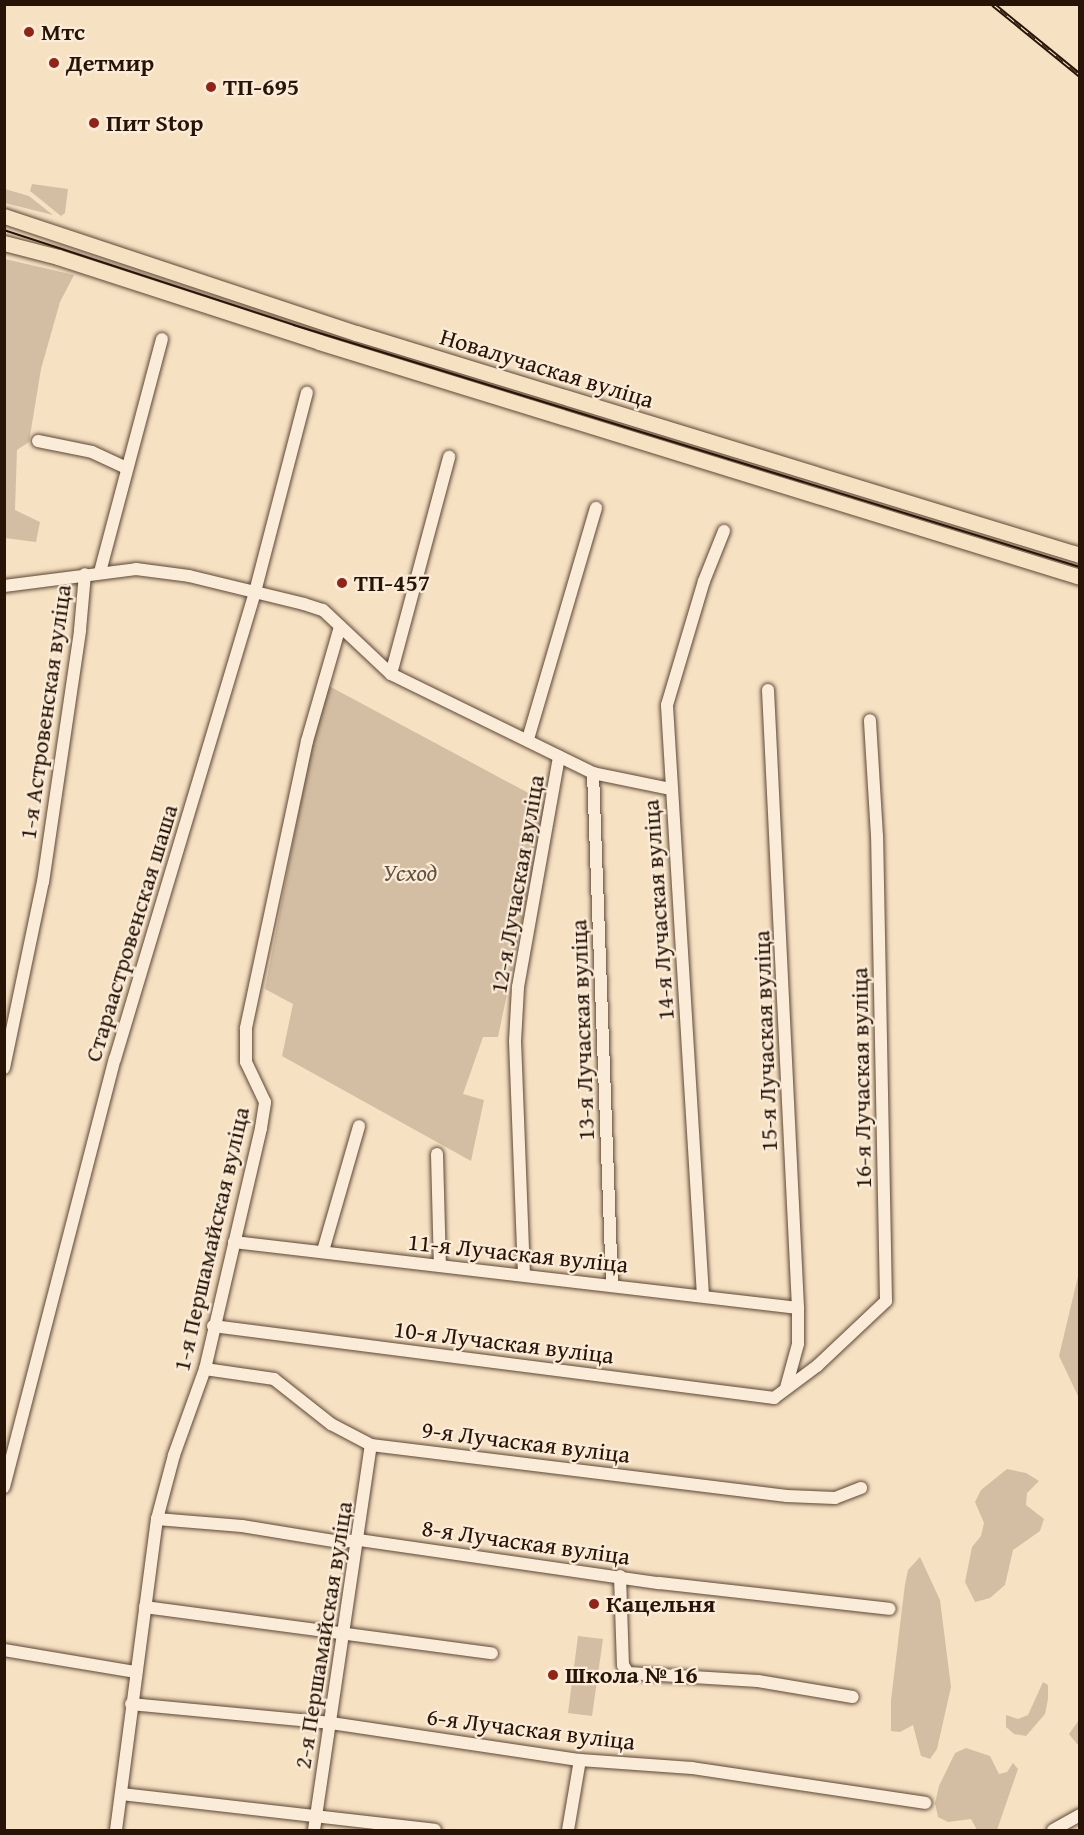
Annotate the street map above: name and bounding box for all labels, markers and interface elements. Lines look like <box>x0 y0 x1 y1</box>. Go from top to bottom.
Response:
place label: Мтс <box>41 18 85 46</box>
marker: Мтс <box>22 25 36 39</box>
place label: Детмир <box>66 49 154 77</box>
marker: Детмир <box>47 56 61 70</box>
place label: ТП-695 <box>223 73 299 101</box>
marker: ТП-695 <box>204 80 218 94</box>
place label: Пит Stop <box>106 109 203 137</box>
marker: Пит Stop <box>87 116 101 130</box>
street label: Новалучаская вуліца <box>437 322 657 414</box>
place label: ТП-457 <box>354 569 430 597</box>
marker: ТП-457 <box>335 576 349 590</box>
street label: 1-я Астровенская вуліца <box>13 583 77 841</box>
street label: 12-я Лучаская вуліца <box>484 772 550 996</box>
street label: 14-я Лучаская вуліца <box>636 798 680 1022</box>
street label: Стараастровенская шаша <box>78 801 184 1065</box>
park label: Усход <box>383 859 437 887</box>
street label: 13-я Лучаская вуліца <box>564 919 600 1141</box>
street label: 15-я Лучаская вуліца <box>747 930 783 1152</box>
street label: 16-я Лучаская вуліца <box>845 967 877 1189</box>
street label: 1-я Першамайская вуліца <box>167 1104 255 1374</box>
street label: 11-я Лучаская вуліца <box>406 1227 630 1279</box>
street label: 10-я Лучаская вуліца <box>392 1314 616 1370</box>
street label: 9-я Лучаская вуліца <box>420 1415 632 1469</box>
street label: 2-я Першамайская вуліца <box>288 1499 358 1771</box>
street label: 8-я Лучаская вуліца <box>420 1513 632 1571</box>
place label: Кацельня <box>606 1590 715 1618</box>
marker: Кацельня <box>587 1597 601 1611</box>
place label: Школа № 16 <box>565 1661 698 1689</box>
marker: Школа № 16 <box>546 1668 560 1682</box>
street label: 6-я Лучаская вуліца <box>425 1702 637 1756</box>

